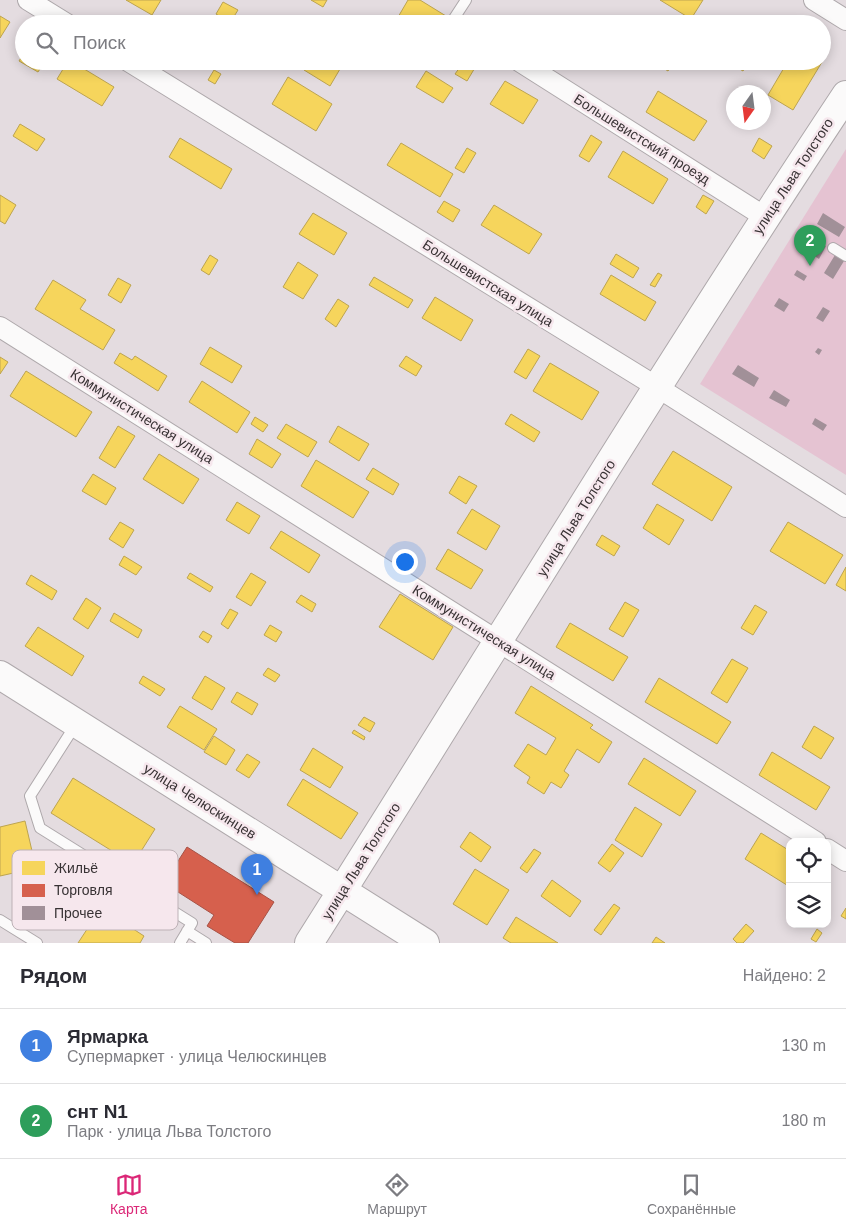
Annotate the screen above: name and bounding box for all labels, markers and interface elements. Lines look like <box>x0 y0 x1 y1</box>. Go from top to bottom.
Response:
search box <box>15 15 831 70</box>
icon: search <box>33 29 61 57</box>
text: Поиск <box>73 32 126 53</box>
north arrow <box>726 85 771 130</box>
street label: Большевистский проезд <box>571 91 713 187</box>
street label: улица Льва Толстого <box>750 115 836 237</box>
pin: 2 <box>794 225 826 266</box>
street label: Большевистская улица <box>420 236 556 330</box>
street label: Коммунистическая улица <box>68 365 217 467</box>
street label: улица Льва Толстого <box>534 457 619 579</box>
your location <box>392 549 418 575</box>
street label: Коммунистическая улица <box>410 581 559 683</box>
street label: улица Челюскинцев <box>141 760 259 842</box>
street label: улица Льва Толстого <box>319 800 404 922</box>
map controls <box>786 838 831 928</box>
button: locate <box>786 838 831 883</box>
legend <box>12 850 178 930</box>
pin: 1 <box>241 854 273 895</box>
text: Жильё <box>54 860 98 876</box>
text: Торговля <box>54 882 112 898</box>
button: layers <box>786 883 831 928</box>
text: Прочее <box>54 905 102 921</box>
text: Рядом <box>20 964 87 987</box>
text: Найдено: 2 <box>743 967 826 984</box>
text: Ярмарка <box>67 1026 148 1047</box>
text: 1 <box>32 1037 40 1054</box>
text: 130 m <box>782 1037 826 1054</box>
text: Супермаркет · улица Челюскинцев <box>67 1048 327 1065</box>
text: снт N1 <box>67 1101 128 1122</box>
text: 2 <box>32 1112 40 1129</box>
text: 180 m <box>782 1112 826 1129</box>
text: Парк · улица Льва Толстого <box>67 1123 271 1140</box>
tab: Карта <box>110 1171 147 1217</box>
tab: Маршрут <box>367 1171 427 1217</box>
tab: Сохранённые <box>647 1171 736 1217</box>

